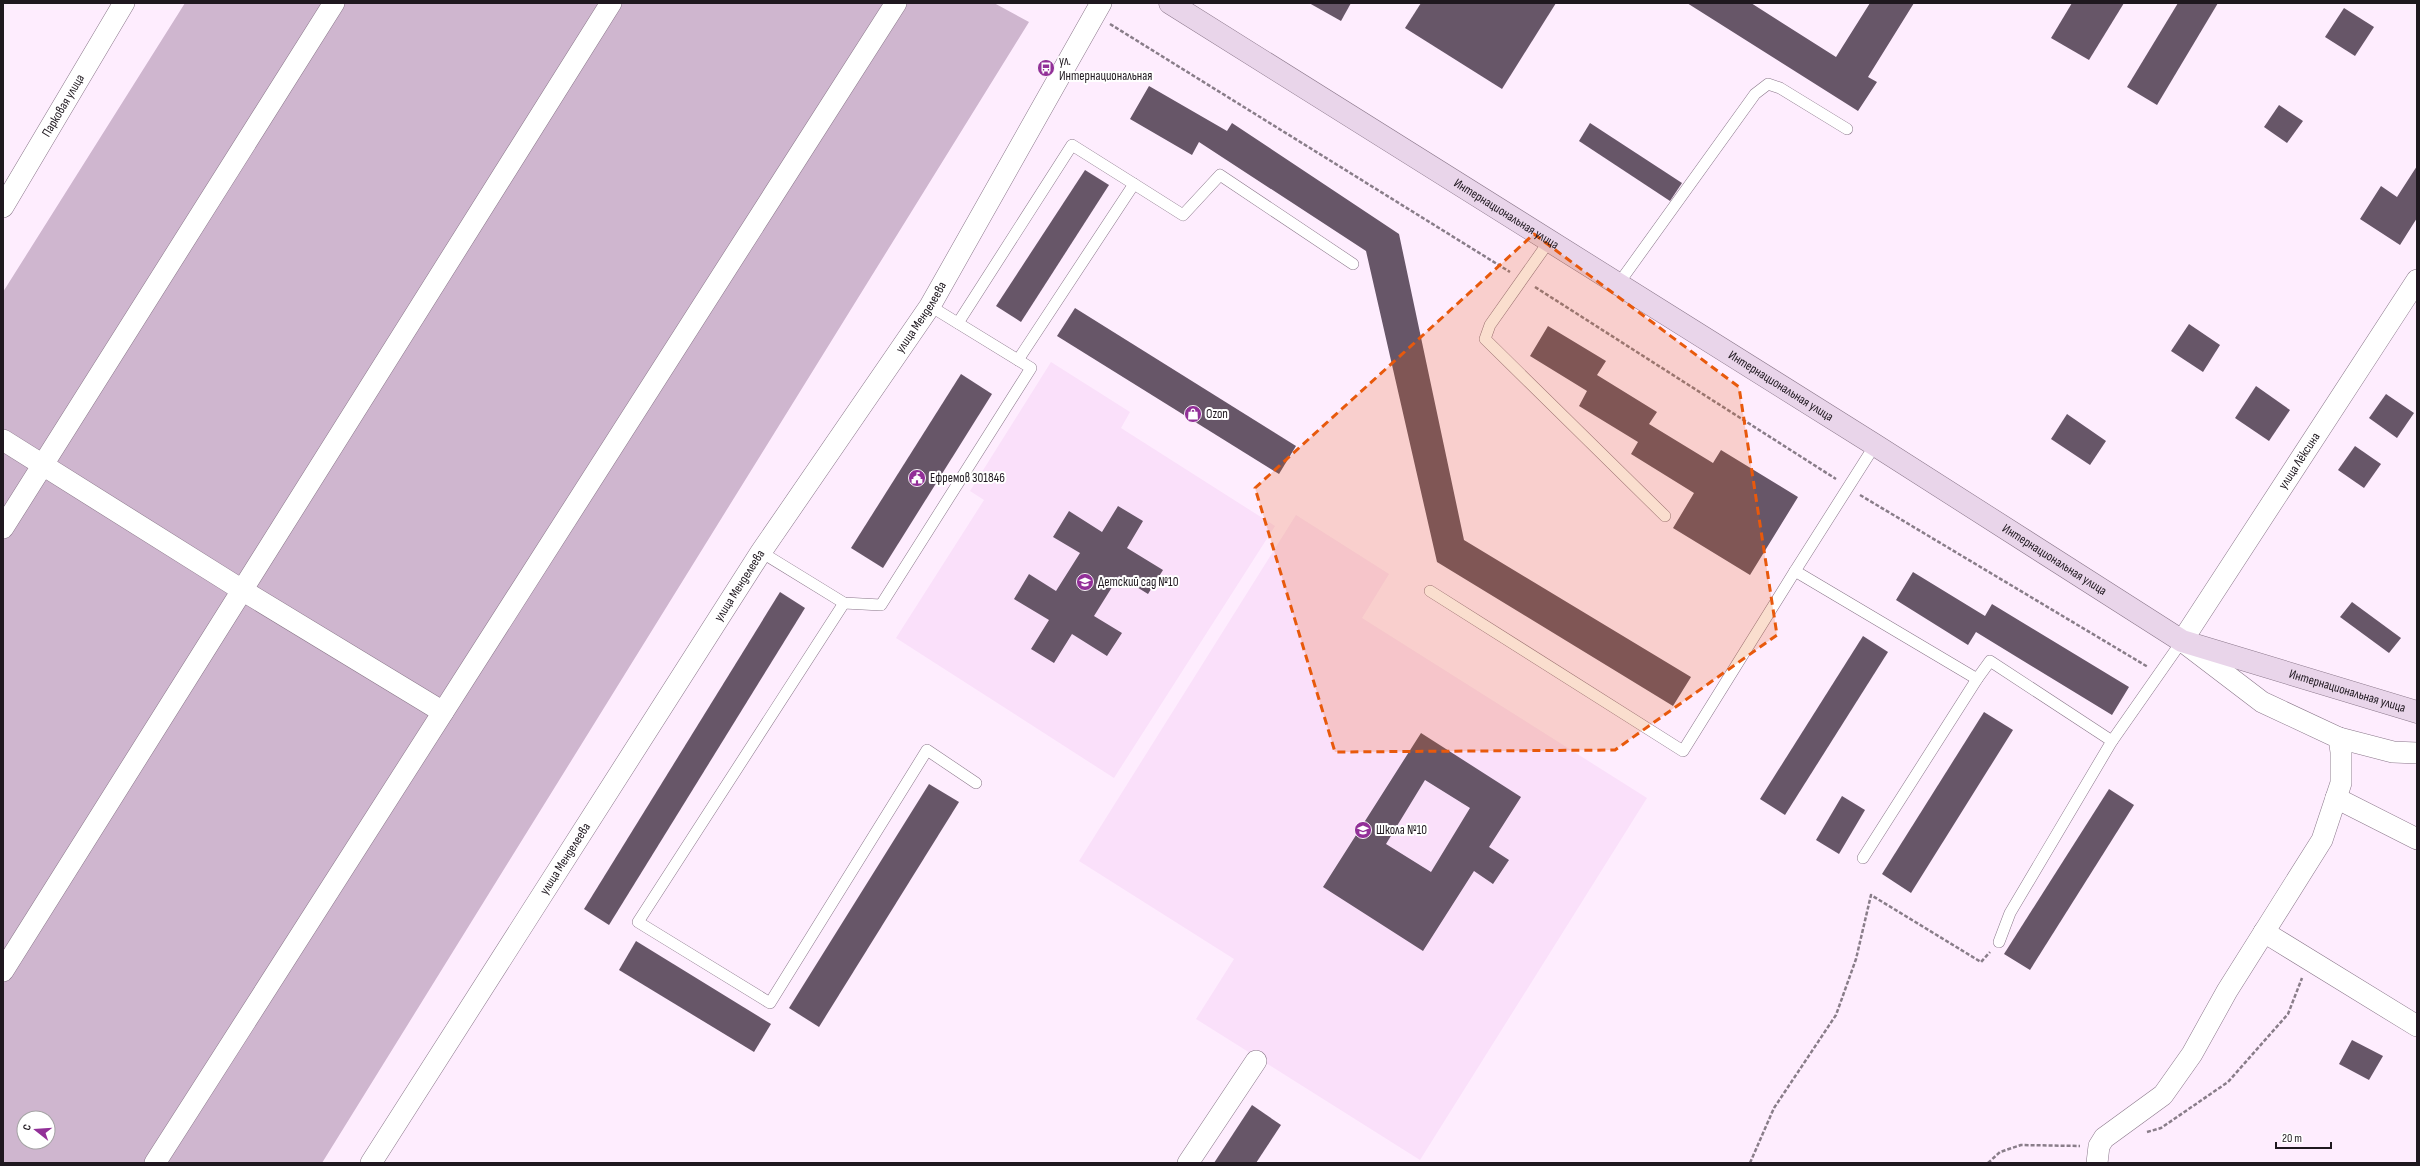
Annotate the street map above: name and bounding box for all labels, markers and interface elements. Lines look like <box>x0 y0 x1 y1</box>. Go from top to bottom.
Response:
place label: ул. Интернациональная <box>1059 53 1152 84</box>
bus stop icon: ул. Интернациональная <box>1036 58 1056 78</box>
street label: Парковая улица <box>38 71 88 140</box>
street label: Интернациональная улица <box>1451 175 1562 253</box>
street label: улица Менделеева <box>892 279 950 356</box>
street label: Интернациональная улица <box>1725 347 1836 425</box>
shop icon: Ozon <box>1183 404 1203 424</box>
place label: Ozon <box>1206 406 1228 422</box>
street label: улица Лёксина <box>2275 430 2323 492</box>
public building icon: Ефремов 301846 <box>907 468 927 488</box>
place label: Ефремов 301846 <box>930 470 1005 486</box>
street label: Интернациональная улица <box>1999 520 2110 599</box>
street label: улица Менделеева <box>711 547 768 624</box>
school or university icon: Детский сад №10 <box>1075 572 1095 592</box>
place label: Детский сад №10 <box>1098 574 1179 590</box>
street label: Интернациональная улица <box>2287 666 2407 716</box>
street label: улица Менделеева <box>536 820 594 898</box>
school or university icon: Школа №10 <box>1353 820 1373 840</box>
place label: Школа №10 <box>1376 822 1427 838</box>
north arrow <box>16 1110 56 1150</box>
text: С <box>20 1122 34 1132</box>
scale bar <box>2276 1124 2331 1150</box>
text: 20 m <box>2282 1131 2302 1146</box>

